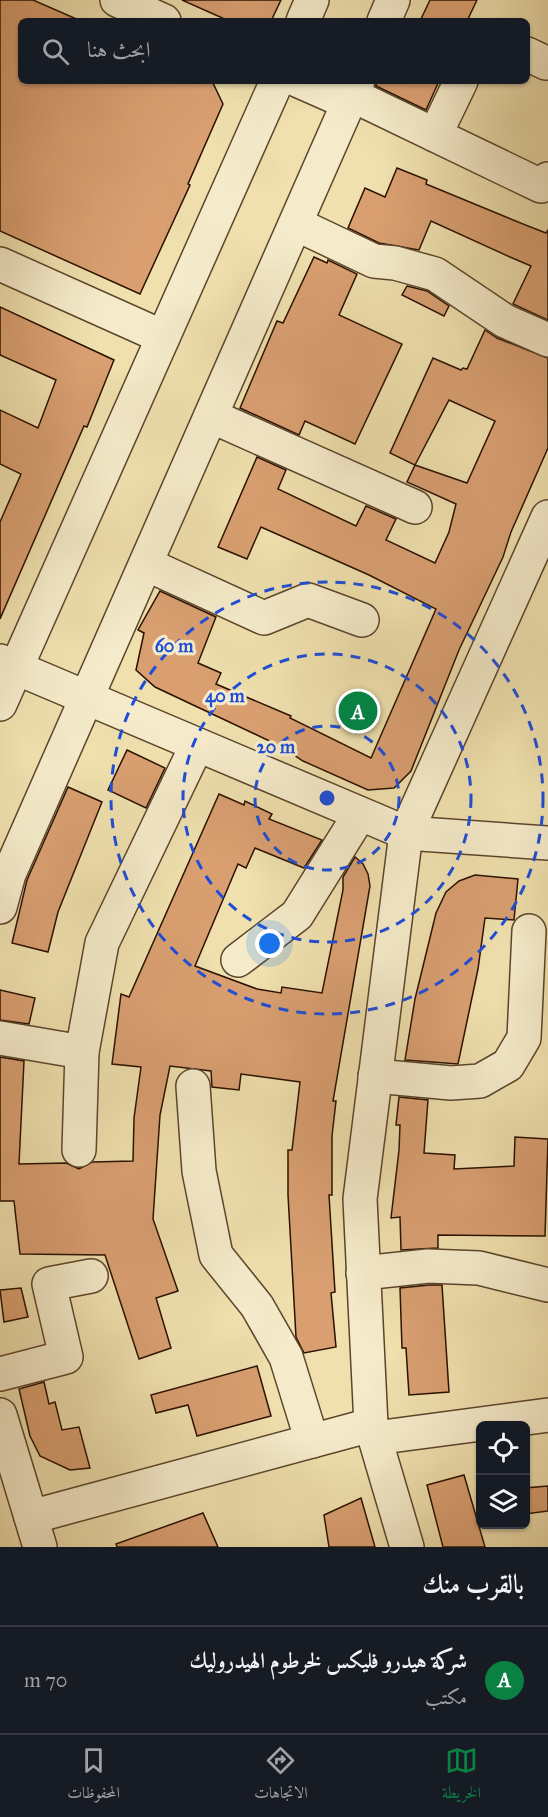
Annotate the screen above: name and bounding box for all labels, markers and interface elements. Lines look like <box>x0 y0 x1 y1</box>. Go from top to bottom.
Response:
search box <box>18 18 530 84</box>
icon: search <box>39 35 72 68</box>
text: ابحث هنا <box>87 36 150 63</box>
text: 60 m <box>155 635 194 657</box>
text: 40 m <box>205 685 246 708</box>
pin: A <box>338 688 378 734</box>
text: 20 m <box>257 736 296 758</box>
centre of rings <box>317 788 337 808</box>
your location <box>255 929 284 958</box>
map controls <box>476 1421 530 1529</box>
button: locate <box>476 1421 530 1475</box>
button: layers <box>476 1475 530 1529</box>
text: بالقرب منك <box>422 1568 524 1600</box>
text: شركة هيدرو فليكس لخرطوم الهيدروليك <box>189 1647 467 1674</box>
text: 70 m <box>24 1668 67 1692</box>
text: A <box>498 1668 511 1692</box>
text: مكتب <box>425 1685 467 1709</box>
tab: المحفوظات <box>67 1744 120 1808</box>
tab: الاتجاهات <box>254 1744 308 1808</box>
tab: الخريطة <box>442 1744 481 1808</box>

